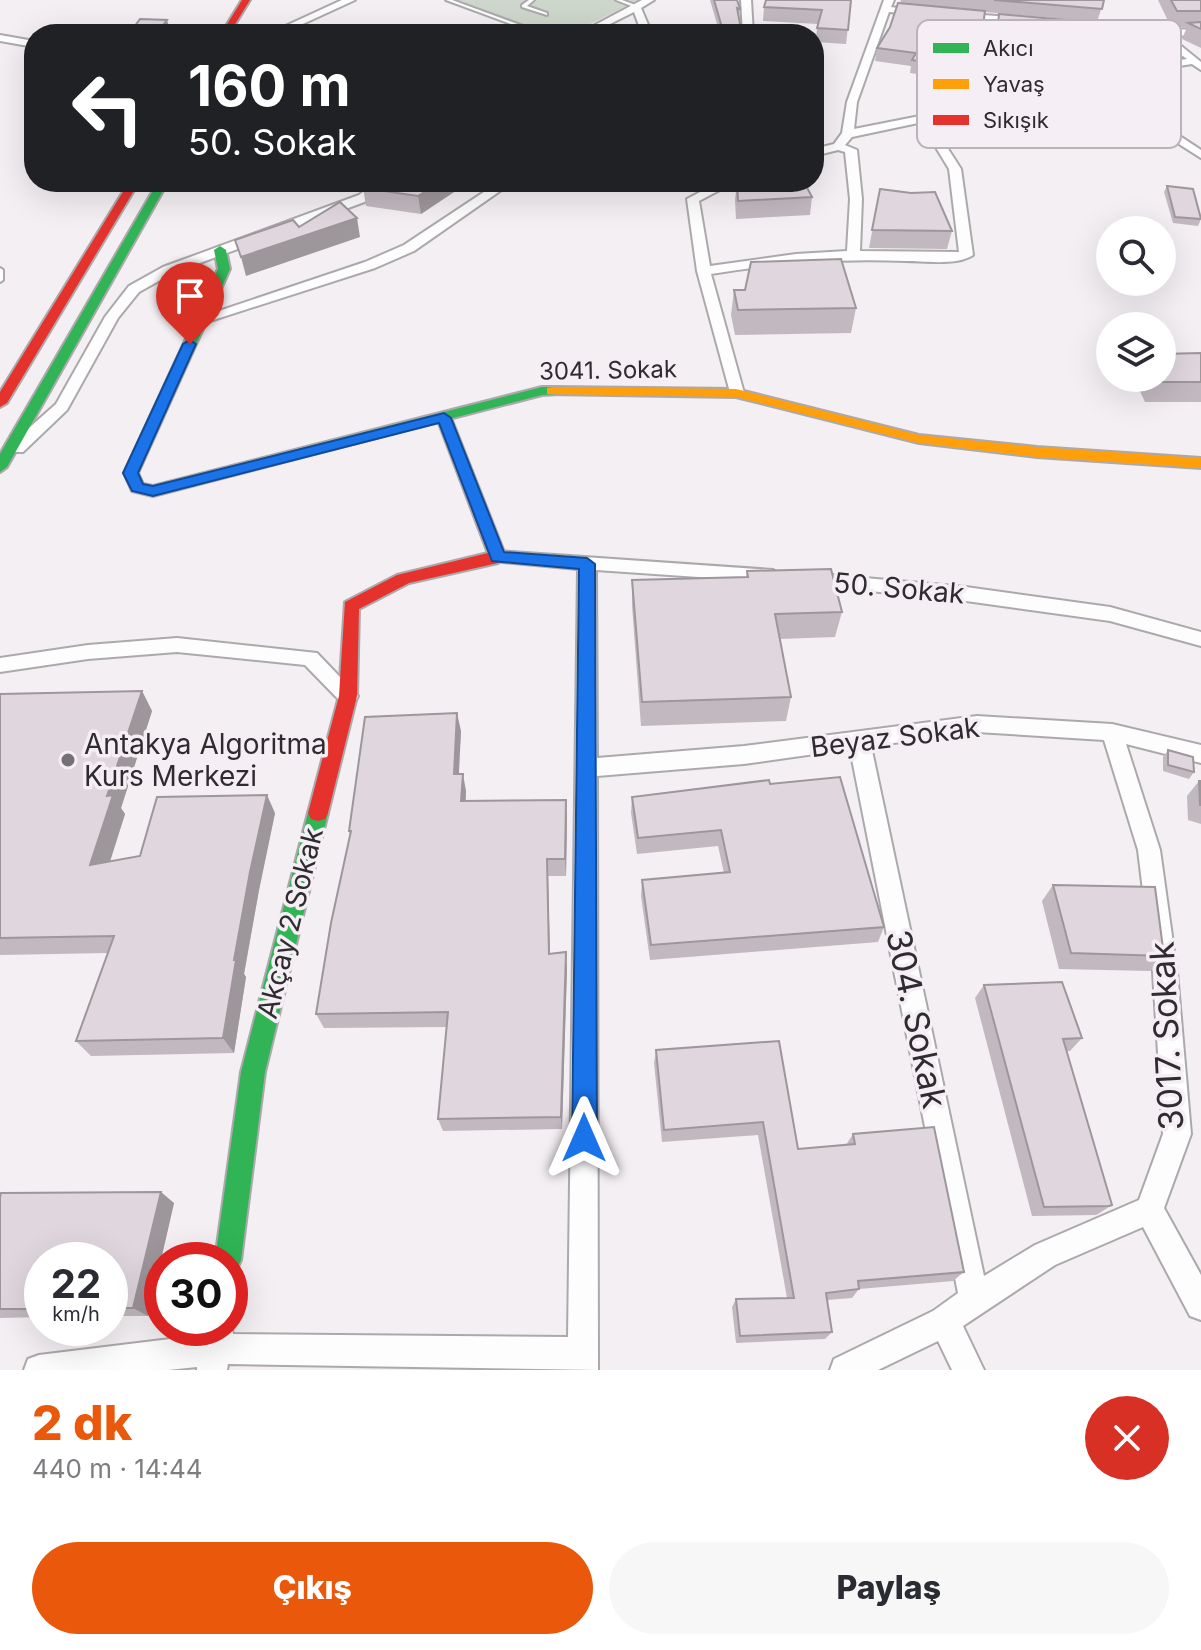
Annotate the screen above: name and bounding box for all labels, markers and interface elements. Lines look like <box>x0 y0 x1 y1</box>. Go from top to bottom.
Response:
legend <box>917 20 1181 148</box>
text: Akıcı <box>983 35 1033 61</box>
text: 160 m <box>188 52 351 120</box>
icon: left <box>56 56 160 160</box>
text: Yavaş <box>983 71 1045 97</box>
text: Sıkışık <box>983 107 1049 133</box>
text: 50. Sokak <box>188 120 357 164</box>
map controls <box>1096 216 1176 392</box>
button: search <box>1096 216 1176 296</box>
pin <box>156 262 224 344</box>
icon: arrive <box>168 274 212 318</box>
button: layers <box>1096 312 1176 392</box>
street label: 3041. Sokak <box>539 354 677 386</box>
street label: 50. Sokak <box>832 565 966 611</box>
street label: Beyaz Sokak <box>809 710 981 764</box>
place label: Antakya Algoritma Kurs Merkezi <box>84 727 327 793</box>
marker: Antakya Algoritma Kurs Merkezi <box>59 751 77 769</box>
street label: Akçay 2 Sokak <box>250 824 330 1022</box>
street label: 304. Sokak <box>878 926 956 1112</box>
street label: 3017. Sokak <box>1141 940 1191 1132</box>
position arrow <box>542 1096 626 1180</box>
speed limit sign: 30 <box>144 1242 248 1346</box>
text: 22 <box>51 1259 101 1308</box>
text: km/h <box>52 1302 100 1326</box>
text: 2 dk <box>32 1393 132 1452</box>
button: close <box>1085 1396 1169 1480</box>
text: 440 m · 14:44 <box>32 1453 203 1484</box>
button: Çıkış <box>32 1542 593 1634</box>
button: Paylaş <box>609 1542 1169 1634</box>

